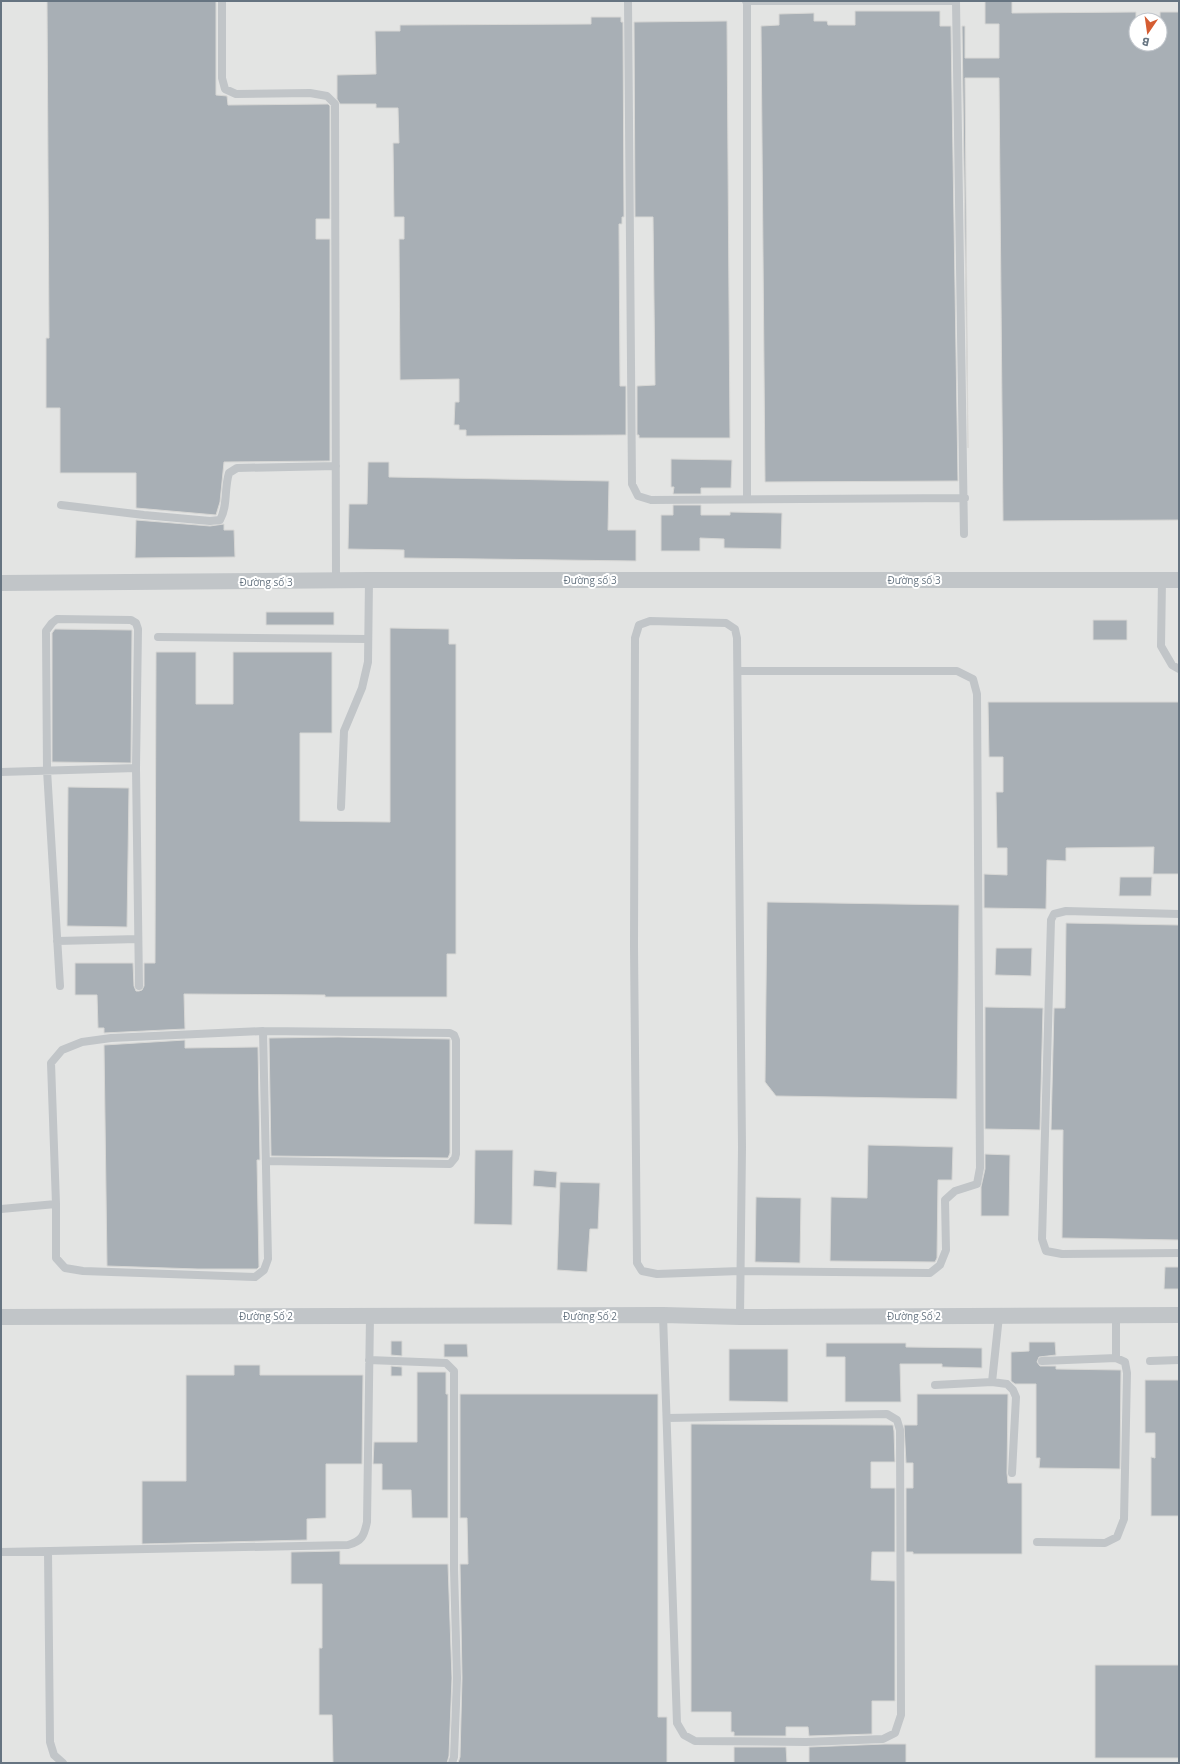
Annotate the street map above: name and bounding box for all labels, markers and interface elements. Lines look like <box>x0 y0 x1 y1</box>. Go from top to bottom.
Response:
north arrow <box>1128 12 1168 52</box>
text: B <box>1140 34 1151 50</box>
street label: Đường số 3 <box>563 573 617 587</box>
street label: Đường số 3 <box>887 573 941 587</box>
street label: Đường số 3 <box>239 575 293 589</box>
street label: Đường Số 2 <box>239 1309 293 1323</box>
street label: Đường Số 2 <box>563 1309 617 1323</box>
street label: Đường Số 2 <box>887 1309 941 1323</box>

